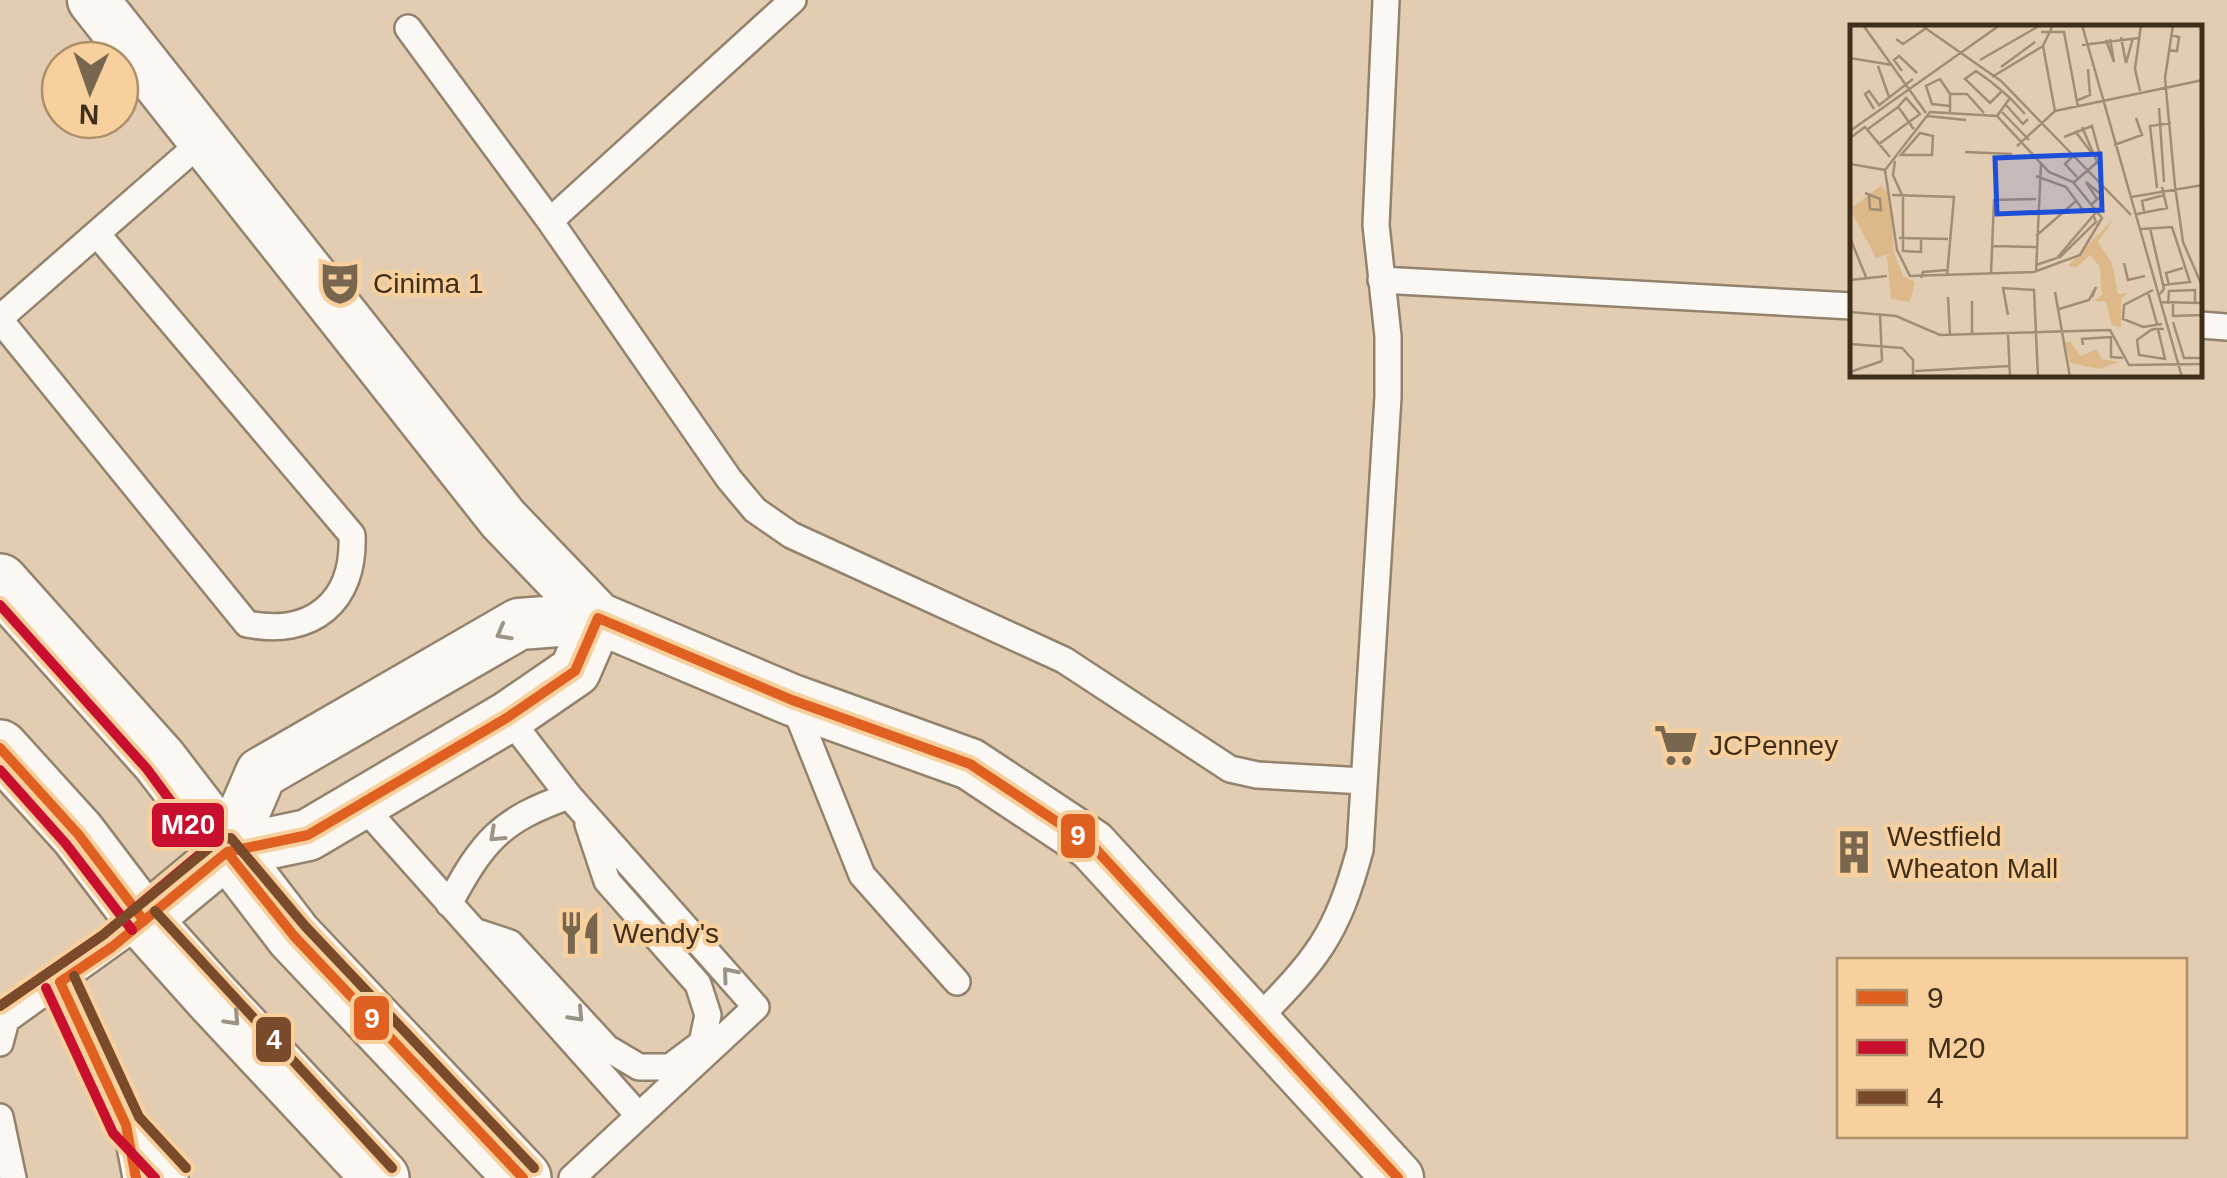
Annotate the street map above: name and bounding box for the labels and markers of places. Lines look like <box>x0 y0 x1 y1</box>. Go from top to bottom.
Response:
theatre icon: Cinima 1 <box>316 259 364 307</box>
place label: Cinima 1 <box>373 268 483 299</box>
supermarket icon: JCPenney <box>1652 721 1700 769</box>
place label: JCPenney <box>1709 730 1838 761</box>
place label: Westfield Wheaton Mall <box>1887 821 2058 884</box>
building icon: Westfield Wheaton Mall <box>1830 828 1878 876</box>
restaurant icon: Wendy's <box>556 909 604 957</box>
place label: Wendy's <box>613 918 719 949</box>

